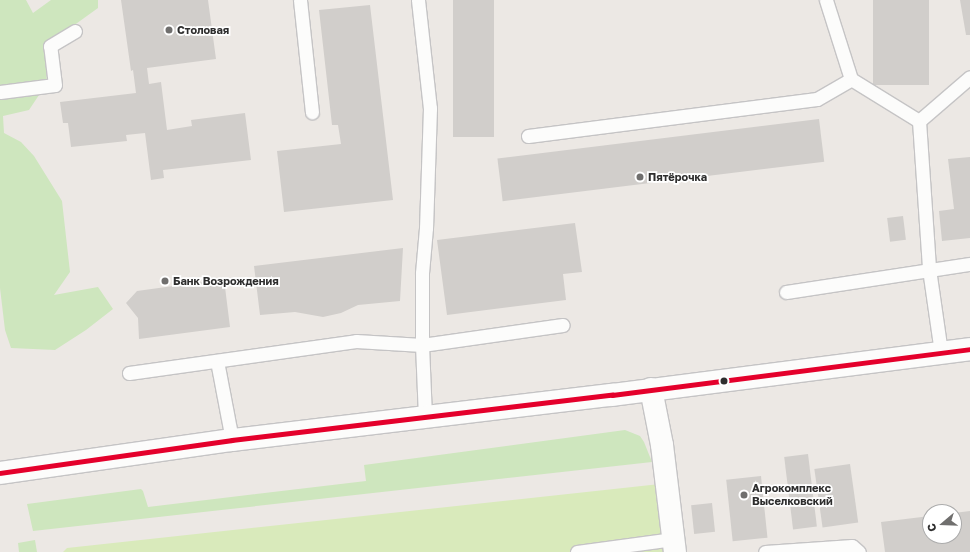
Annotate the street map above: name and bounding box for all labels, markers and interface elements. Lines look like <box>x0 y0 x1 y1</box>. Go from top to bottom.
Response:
place label: Столовая <box>177 23 229 37</box>
marker: Столовая <box>164 25 174 35</box>
place label: Пятёрочка <box>648 170 707 184</box>
marker: Пятёрочка <box>635 172 645 182</box>
place label: Банк Возрождения <box>173 274 279 288</box>
marker: Банк Возрождения <box>160 276 170 286</box>
unlabelled marker <box>719 376 729 386</box>
place label: Агрокомплекс Выселковский <box>752 482 833 508</box>
marker: Агрокомплекс Выселковский <box>739 490 749 500</box>
north arrow <box>922 504 962 544</box>
text: С <box>924 522 939 534</box>

